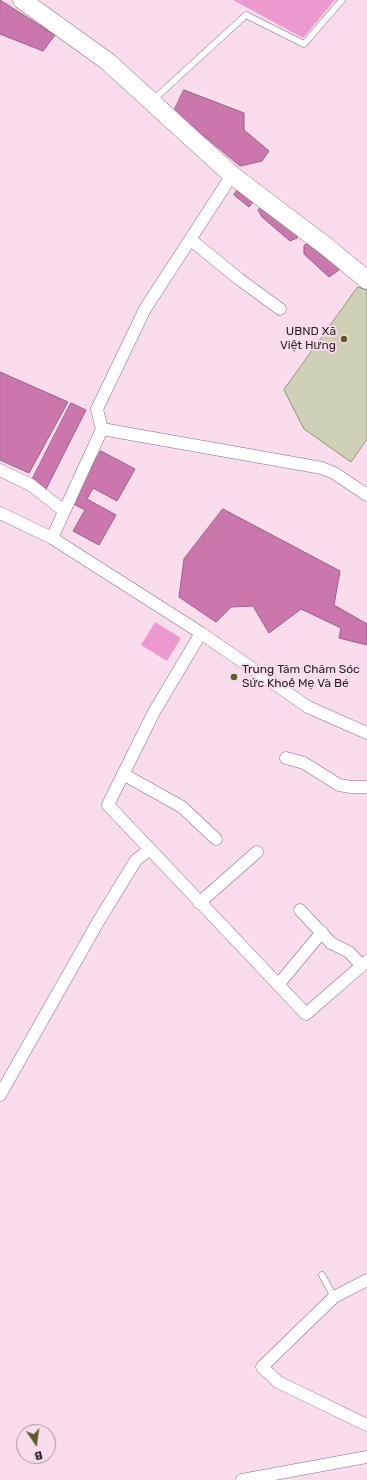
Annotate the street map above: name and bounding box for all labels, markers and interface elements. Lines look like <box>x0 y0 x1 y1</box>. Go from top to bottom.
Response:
place label: UBND Xã Việt Hưng <box>280 325 336 353</box>
marker: UBND Xã Việt Hưng <box>339 334 349 344</box>
place label: Trung Tâm Chăm Sóc Sức Khoẻ Mẹ Và Bé <box>242 663 360 691</box>
marker: Trung Tâm Chăm Sóc Sức Khoẻ Mẹ Và Bé <box>229 672 239 682</box>
north arrow <box>16 1424 56 1464</box>
text: B <box>33 1448 44 1462</box>

